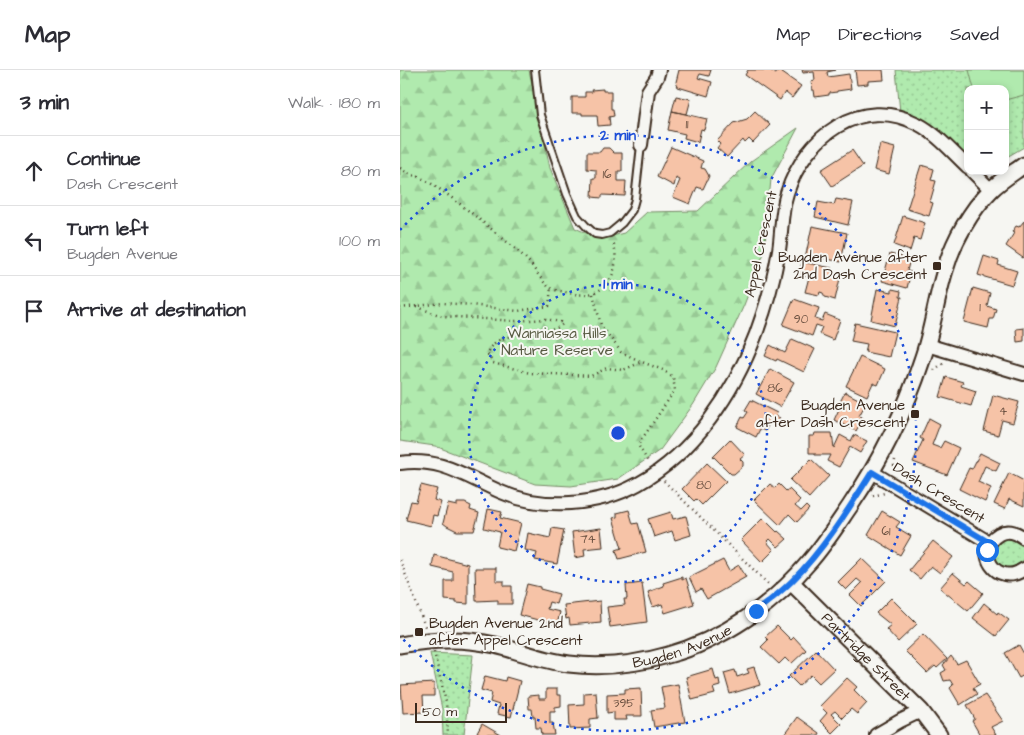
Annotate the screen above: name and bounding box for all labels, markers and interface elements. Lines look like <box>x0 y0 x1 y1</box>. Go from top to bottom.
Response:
text: Map <box>25 18 70 52</box>
text: Map <box>776 22 810 47</box>
text: Directions <box>838 22 922 47</box>
text: Saved <box>950 22 999 47</box>
map controls <box>964 85 1009 175</box>
button: + <box>964 85 1009 130</box>
text: 3 min <box>20 88 69 117</box>
text: Walk · 180 m <box>288 92 380 114</box>
house number: 11 <box>685 116 689 133</box>
text: 2 min <box>599 125 637 146</box>
button: − <box>964 130 1009 175</box>
text: Continue <box>67 146 141 173</box>
icon: ahead <box>20 157 48 185</box>
text: 80 m <box>341 160 380 182</box>
house number: 16 <box>602 166 612 183</box>
text: Dash Crescent <box>67 173 178 195</box>
street label: Appel Crescent <box>739 189 783 299</box>
text: Turn left <box>67 216 148 243</box>
icon: left <box>20 227 48 255</box>
text: 100 m <box>339 230 380 252</box>
text: Bugden Avenue <box>67 243 178 265</box>
place label: Bugden Avenue after 2nd Dash Crescent <box>778 247 927 285</box>
marker: Bugden Avenue after 2nd Dash Crescent <box>931 260 943 272</box>
text: 1 min <box>603 274 633 295</box>
icon: arrive <box>20 297 48 325</box>
text: Arrive at destination <box>67 297 246 324</box>
house number: 1 <box>979 299 981 316</box>
house number: 90 <box>794 311 809 328</box>
park label: Wanniassa Hills Nature Reserve <box>501 323 613 361</box>
house number: 86 <box>767 380 783 397</box>
place label: Bugden Avenue after Dash Crescent <box>756 395 905 433</box>
house number: 4 <box>999 403 1007 420</box>
marker: Bugden Avenue after Dash Crescent <box>909 408 921 420</box>
centre of rings <box>609 424 627 442</box>
street label: Dash Crescent <box>889 457 989 529</box>
house number: 80 <box>696 477 712 494</box>
house number: 61 <box>881 523 891 540</box>
house number: 74 <box>580 531 596 548</box>
route start <box>976 539 999 562</box>
route end <box>745 600 768 623</box>
street label: Partridge Street <box>817 608 916 706</box>
place label: Bugden Avenue 2nd after Appel Crescent <box>429 613 583 651</box>
street label: Bugden Avenue <box>631 619 736 673</box>
marker: Bugden Avenue 2nd after Appel Crescent <box>413 626 425 638</box>
house number: 395 <box>613 695 635 712</box>
scale bar <box>415 700 508 723</box>
text: 50 m <box>422 702 457 722</box>

